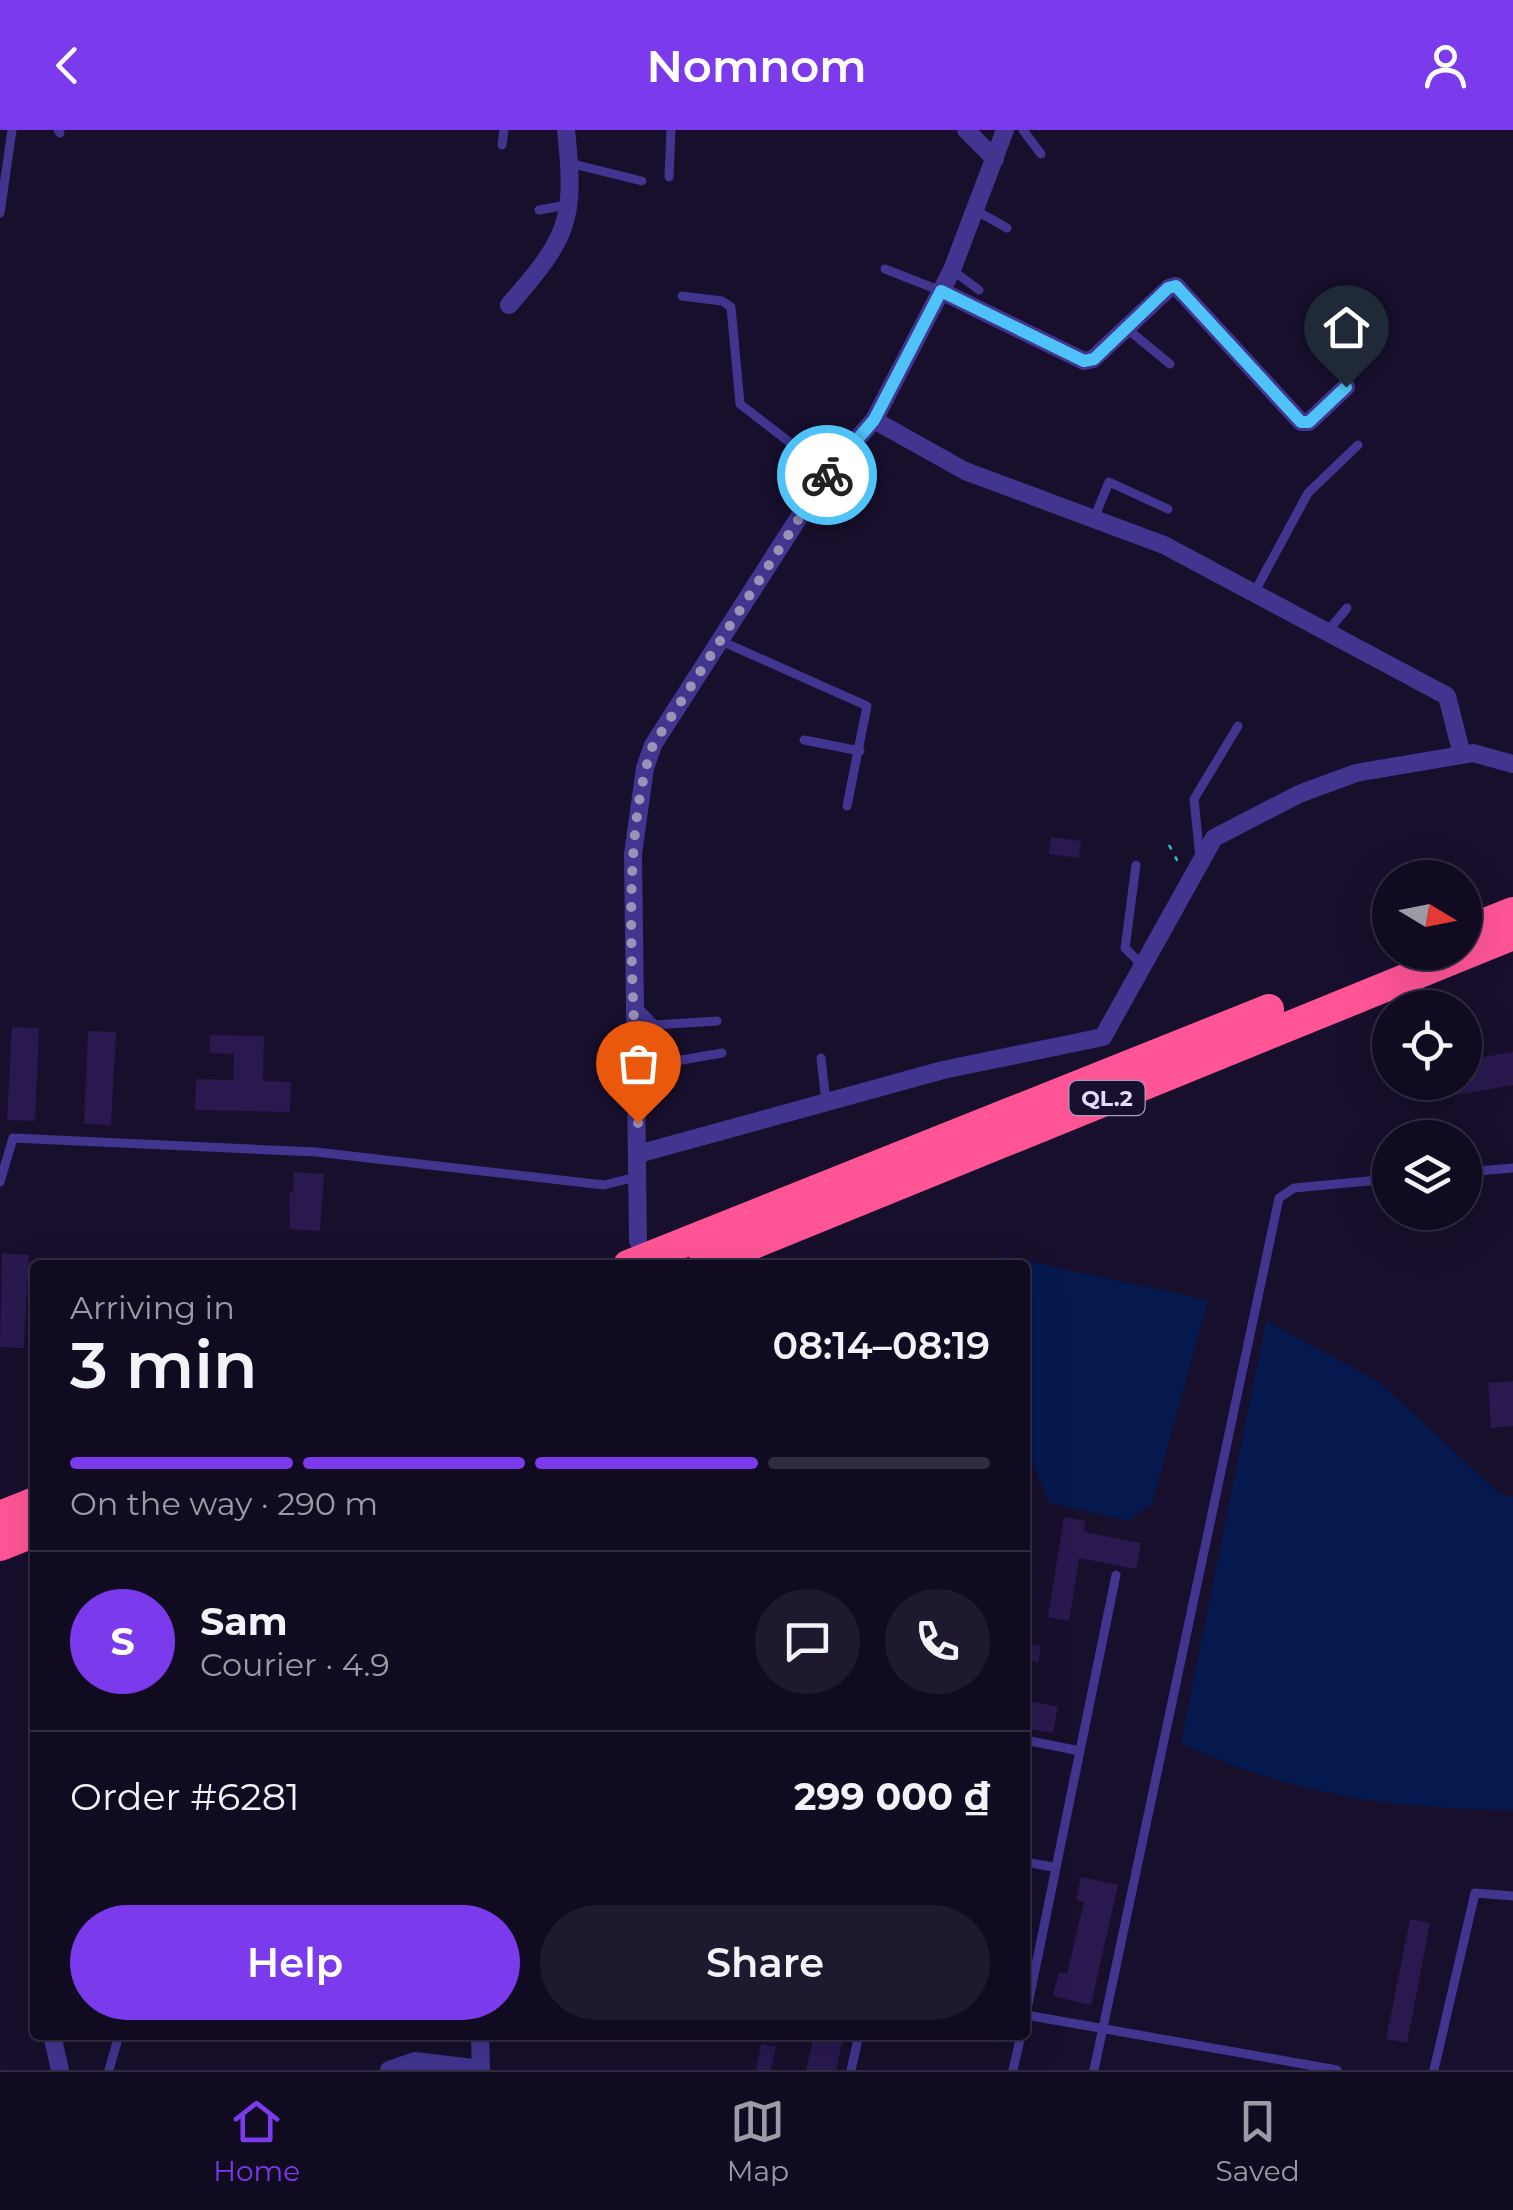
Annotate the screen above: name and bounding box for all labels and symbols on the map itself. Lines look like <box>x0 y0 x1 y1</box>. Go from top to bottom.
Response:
pin <box>1304 285 1389 388</box>
courier <box>777 425 877 525</box>
north arrow <box>1372 860 1482 970</box>
pin <box>596 1021 681 1124</box>
road number: QL.2 <box>1070 1081 1144 1115</box>

